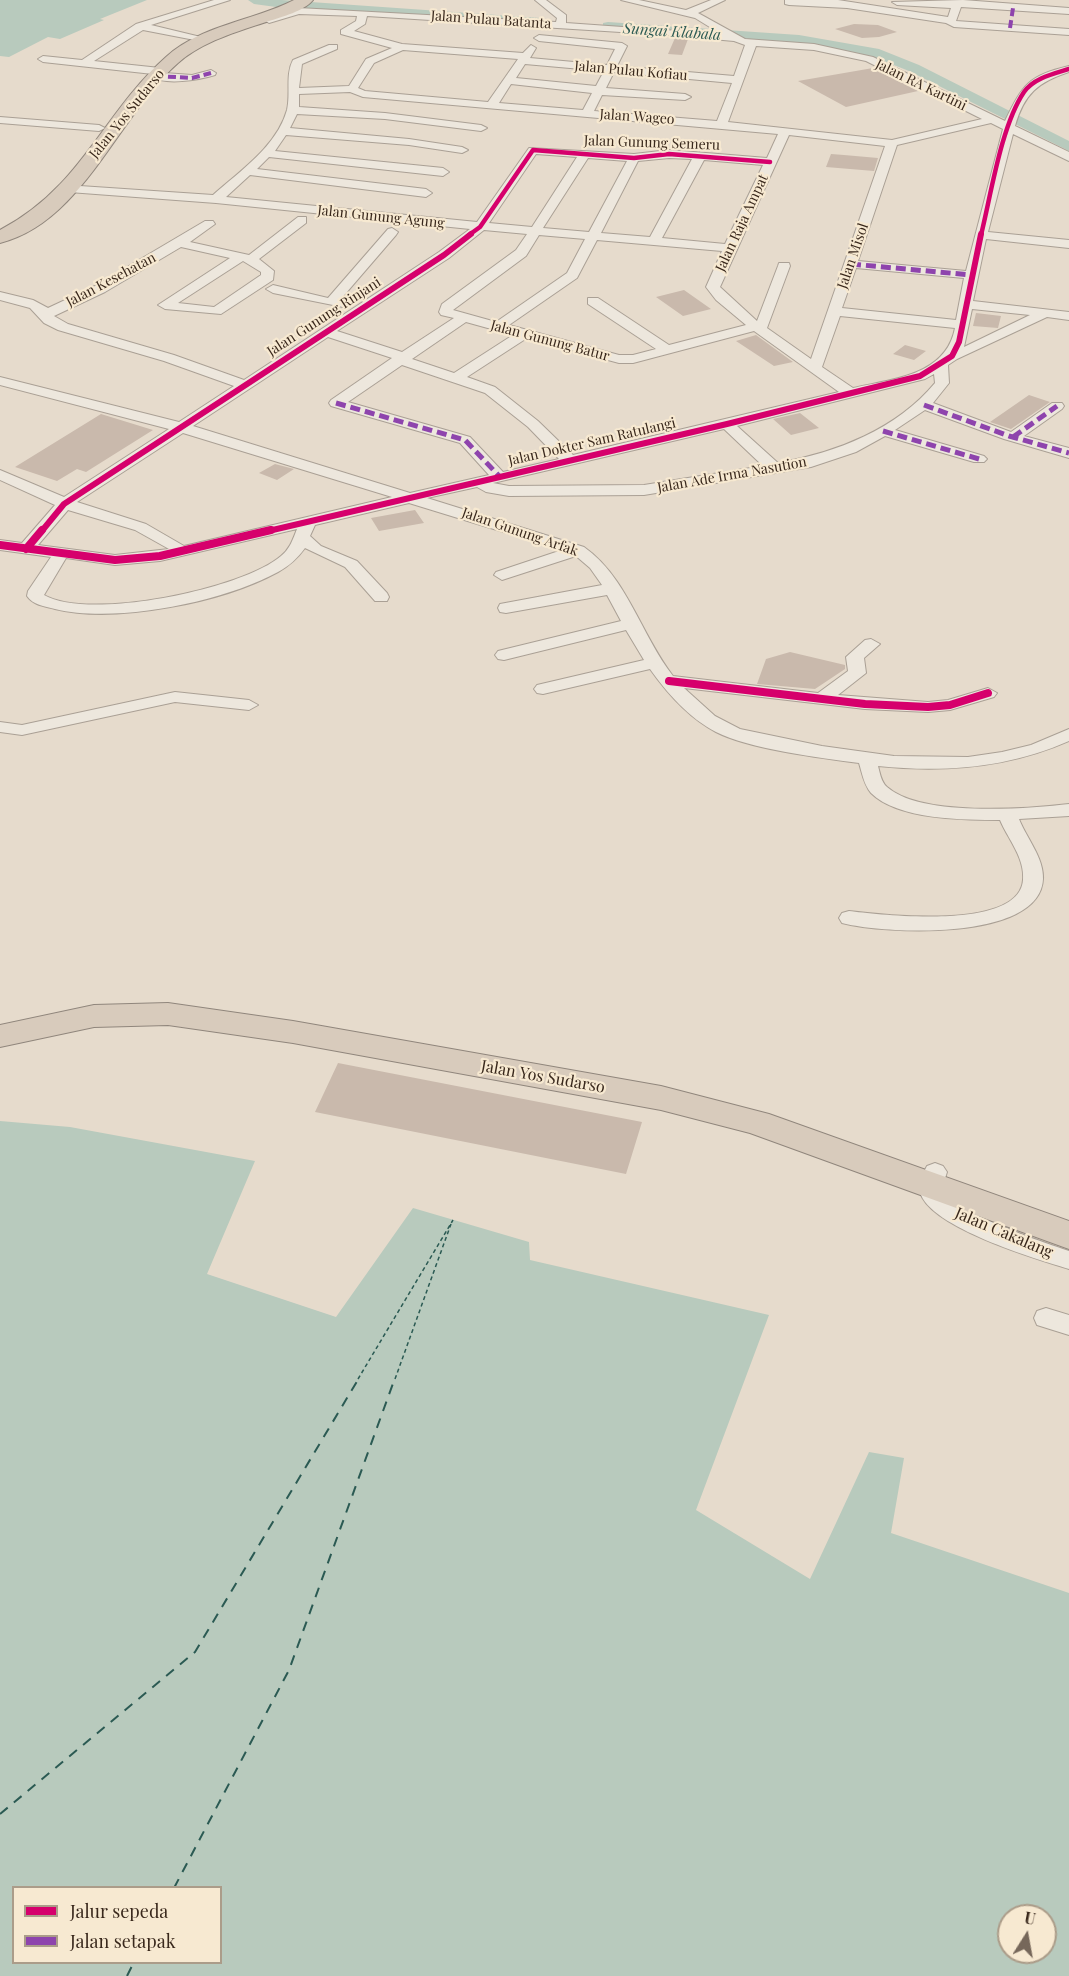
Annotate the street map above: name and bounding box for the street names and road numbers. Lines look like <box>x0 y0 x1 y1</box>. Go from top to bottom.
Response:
street label: Jalan Pulau Batanta <box>430 7 552 33</box>
street label: Jalan RA Kartini <box>873 56 969 114</box>
street label: Jalan Pulau Kofiau <box>574 58 688 84</box>
street label: Jalan Yos Sudarso <box>86 66 168 162</box>
street label: Jalan Wageo <box>599 106 675 128</box>
street label: Jalan Gunung Semeru <box>584 132 720 154</box>
street label: Jalan Raja Ampat <box>712 172 772 274</box>
street label: Jalan Gunung Agung <box>317 202 445 232</box>
street label: Jalan Misol <box>834 221 872 291</box>
street label: Jalan Kesehatan <box>63 249 159 311</box>
street label: Jalan Gunung Rinjani <box>264 274 384 360</box>
street label: Jalan Gunung Batur <box>489 317 611 365</box>
street label: Jalan Dokter Sam Ratulangi <box>507 415 677 469</box>
street label: Jalan Ade Irma Nasution <box>656 454 808 496</box>
street label: Jalan Gunung Arfak <box>460 504 580 560</box>
street label: Jalan Yos Sudarso <box>480 1057 606 1097</box>
street label: Jalan Cakalang <box>952 1204 1056 1262</box>

